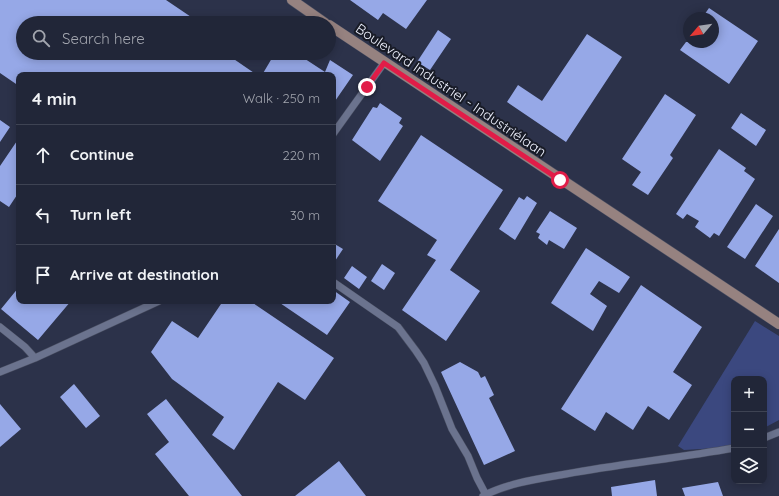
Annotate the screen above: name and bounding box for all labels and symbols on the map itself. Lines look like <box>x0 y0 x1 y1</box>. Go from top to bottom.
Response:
north arrow <box>683 12 719 48</box>
street label: Boulevard Industriel - Industriélaan <box>352 19 550 161</box>
route end <box>358 78 376 96</box>
route start <box>551 171 569 189</box>

